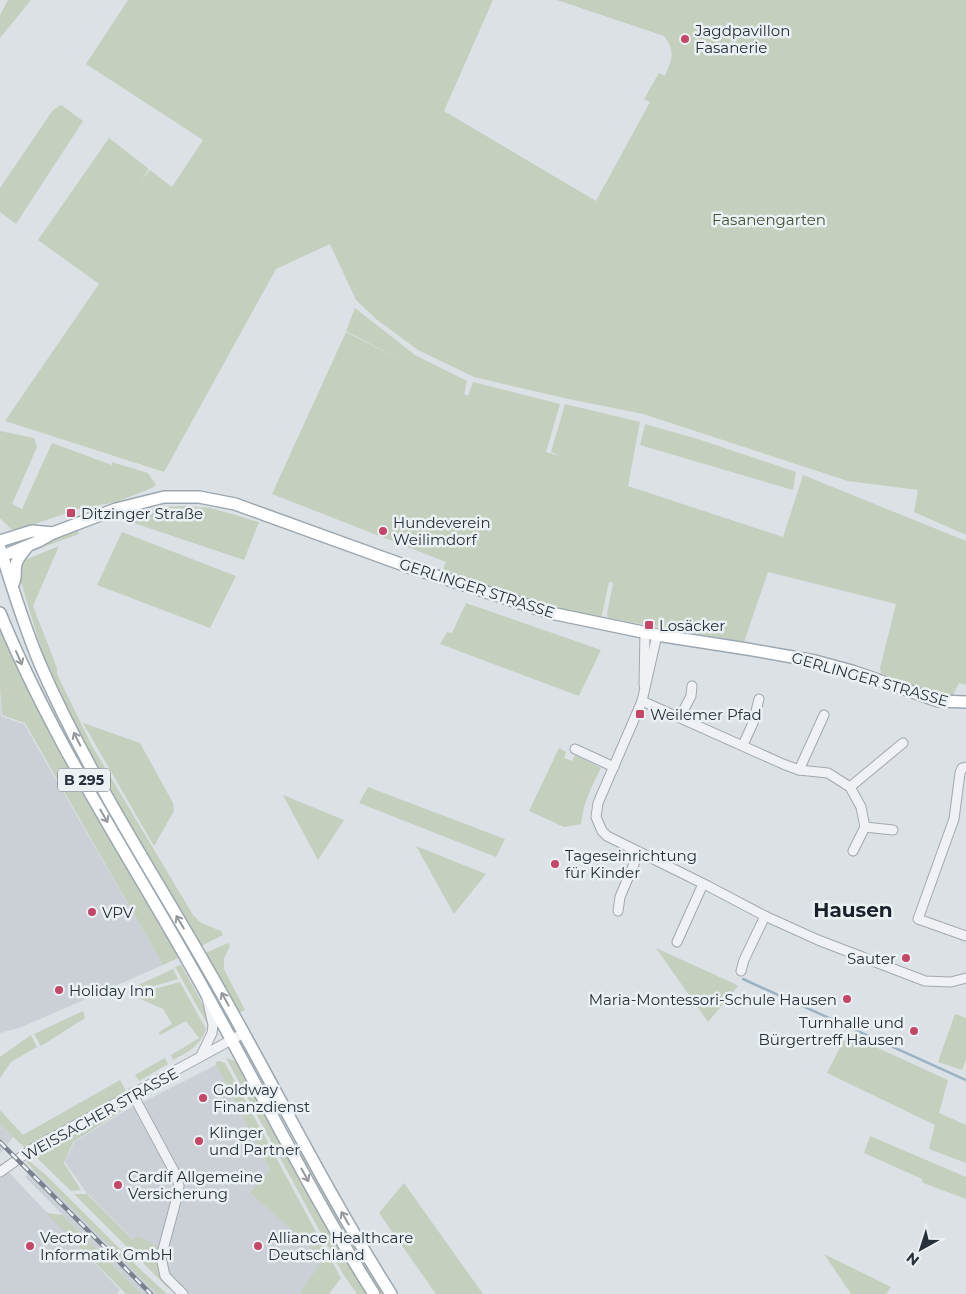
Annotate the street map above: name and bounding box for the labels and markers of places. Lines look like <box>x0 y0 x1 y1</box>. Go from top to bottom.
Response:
place label: Jagdpavillon Fasanerie <box>694 21 790 57</box>
marker: Jagdpavillon Fasanerie <box>679 33 691 45</box>
place label: Ditzinger Straße <box>81 504 203 523</box>
marker: Ditzinger Straße <box>65 507 77 519</box>
place label: Hundeverein Weilimdorf <box>393 513 491 549</box>
marker: Hundeverein Weilimdorf <box>377 525 389 537</box>
place label: Losäcker <box>659 616 725 635</box>
marker: Losäcker <box>643 619 655 631</box>
place label: Weilemer Pfad <box>650 705 762 724</box>
marker: Weilemer Pfad <box>634 708 646 720</box>
place label: Tageseinrichtung für Kinder <box>565 846 697 882</box>
marker: Tageseinrichtung für Kinder <box>549 858 561 870</box>
place label: VPV <box>102 903 134 922</box>
marker: VPV <box>86 906 98 918</box>
place label: Sauter <box>847 949 896 968</box>
marker: Sauter <box>900 952 912 964</box>
place label: Holiday Inn <box>69 981 154 1000</box>
marker: Holiday Inn <box>53 984 65 996</box>
place label: Maria-Montessori-Schule Hausen <box>589 990 837 1009</box>
marker: Maria-Montessori-Schule Hausen <box>841 993 853 1005</box>
place label: Turnhalle und Bürgertreff Hausen <box>758 1013 904 1049</box>
marker: Turnhalle und Bürgertreff Hausen <box>908 1025 920 1037</box>
place label: Goldway Finanzdienst <box>213 1080 310 1116</box>
marker: Goldway Finanzdienst <box>197 1092 209 1104</box>
place label: Klinger und Partner <box>209 1123 300 1159</box>
marker: Klinger und Partner <box>193 1135 205 1147</box>
place label: Cardif Allgemeine Versicherung <box>128 1167 263 1203</box>
marker: Cardif Allgemeine Versicherung <box>112 1179 124 1191</box>
place label: Vector Informatik GmbH <box>40 1228 173 1264</box>
place label: Alliance Healthcare Deutschland <box>268 1228 413 1264</box>
marker: Vector Informatik GmbH <box>24 1240 36 1252</box>
marker: Alliance Healthcare Deutschland <box>252 1240 264 1252</box>

